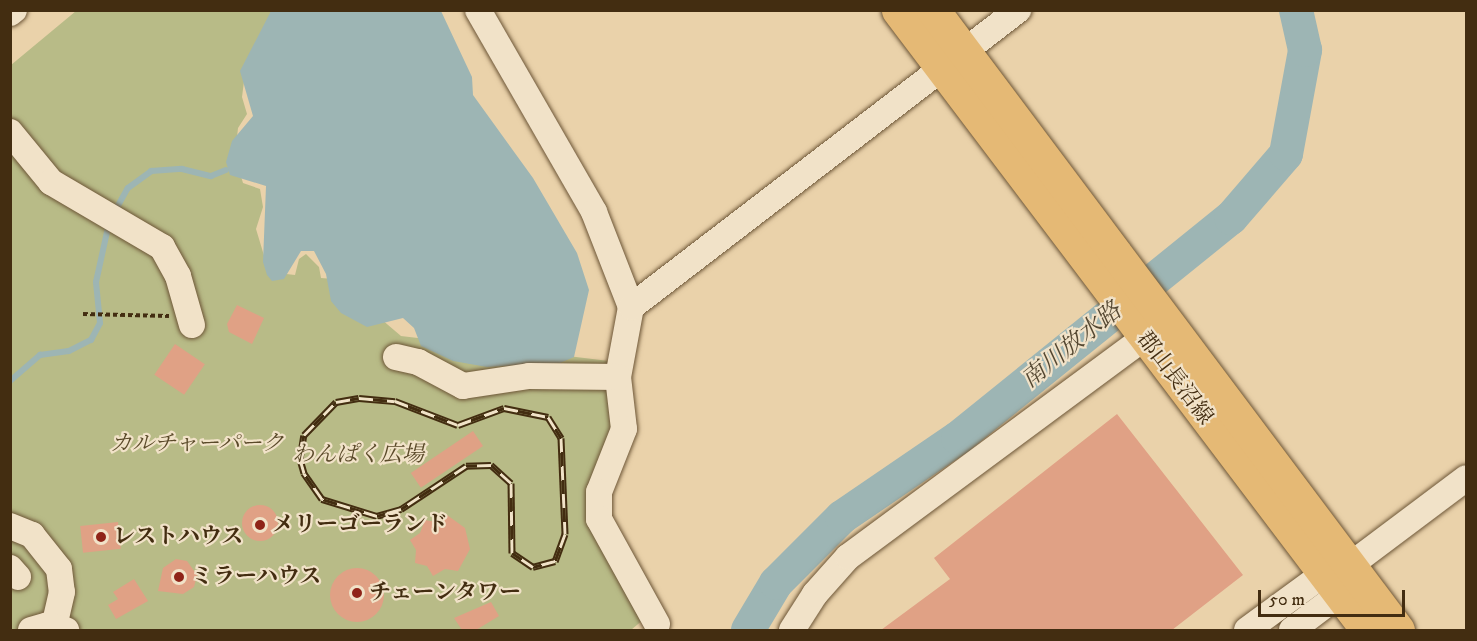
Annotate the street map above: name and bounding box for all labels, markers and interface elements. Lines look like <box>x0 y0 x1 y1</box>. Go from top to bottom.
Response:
water label: 南川放水路 <box>1016 297 1128 395</box>
street label: 郡山長沼線 <box>1131 326 1219 430</box>
park label: カルチャーパーク <box>109 431 285 457</box>
park label: わんぱく広場 <box>292 442 424 468</box>
place label: メリーゴーランド <box>272 512 448 538</box>
marker: メリーゴーランド <box>253 518 267 532</box>
place label: レストハウス <box>113 524 245 550</box>
marker: レストハウス <box>94 530 108 544</box>
place label: ミラーハウス <box>191 564 323 590</box>
marker: ミラーハウス <box>172 570 186 584</box>
scale bar <box>1261 578 1408 616</box>
place label: チェーンタワー <box>369 580 523 606</box>
marker: チェーンタワー <box>350 586 364 600</box>
text: 50 m <box>1269 589 1305 611</box>

